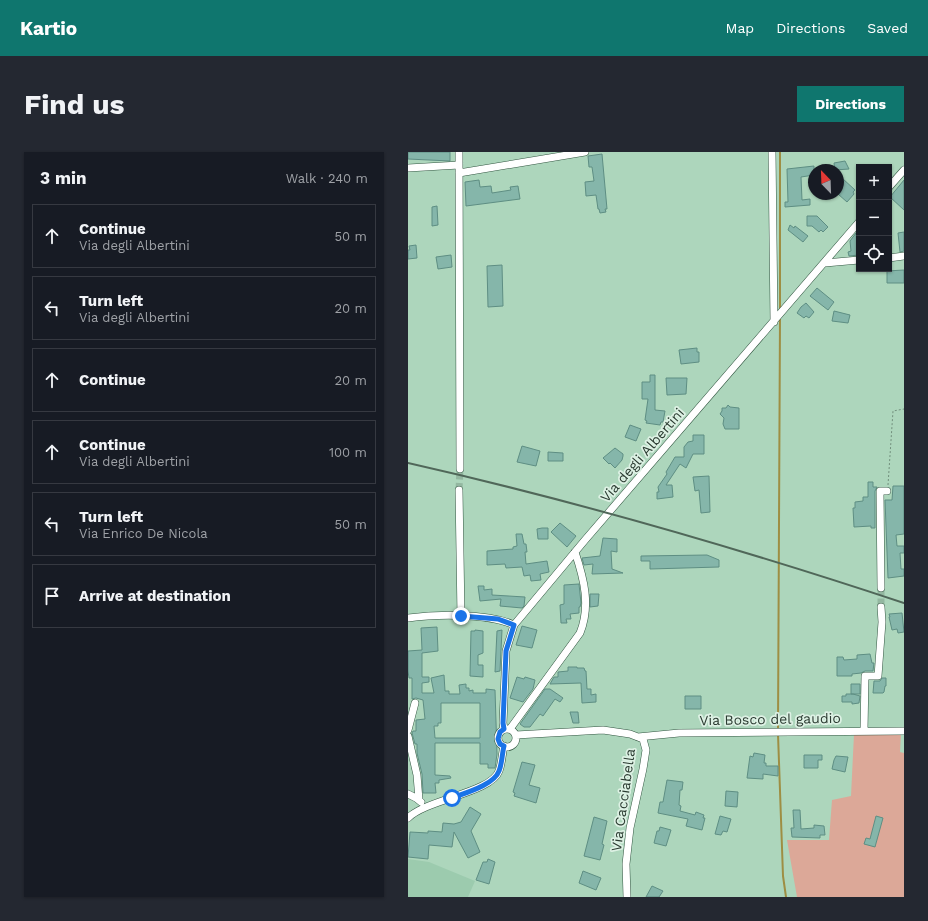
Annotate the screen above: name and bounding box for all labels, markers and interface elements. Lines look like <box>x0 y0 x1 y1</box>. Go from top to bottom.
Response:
text: Kartio <box>20 17 77 40</box>
text: Map <box>726 20 754 36</box>
text: Directions <box>776 20 845 36</box>
text: Saved <box>867 20 908 36</box>
button: Directions <box>797 86 904 122</box>
text: Find us <box>24 88 124 121</box>
north arrow <box>808 164 844 200</box>
map controls <box>856 164 892 272</box>
button: + <box>856 164 892 200</box>
text: 3 min <box>40 168 86 188</box>
text: Walk · 240 m <box>286 171 368 186</box>
button: − <box>856 200 892 236</box>
text: Continue <box>79 220 146 238</box>
icon: ahead <box>41 225 63 247</box>
text: 50 m <box>335 229 367 244</box>
button: locate <box>856 236 892 272</box>
text: Via degli Albertini <box>79 238 190 253</box>
text: Turn left <box>79 292 143 310</box>
icon: left <box>41 297 63 319</box>
text: 20 m <box>335 301 367 316</box>
text: Via degli Albertini <box>79 310 190 325</box>
icon: ahead <box>41 369 63 391</box>
text: Continue <box>79 371 146 389</box>
text: 20 m <box>335 373 367 388</box>
street label: Via degli Albertini <box>597 405 687 505</box>
text: Continue <box>79 436 146 454</box>
icon: ahead <box>41 441 63 463</box>
text: 100 m <box>329 445 367 460</box>
text: Via degli Albertini <box>79 454 190 469</box>
text: Turn left <box>79 508 143 526</box>
icon: left <box>41 513 63 535</box>
text: 50 m <box>335 517 367 532</box>
text: Via Enrico De Nicola <box>79 526 208 541</box>
icon: arrive <box>41 585 63 607</box>
text: Arrive at destination <box>79 587 231 605</box>
route end <box>452 607 470 625</box>
street label: Via Bosco del gaudio <box>699 710 841 728</box>
street label: Via Cacciabella <box>608 748 638 852</box>
route start <box>443 789 461 807</box>

